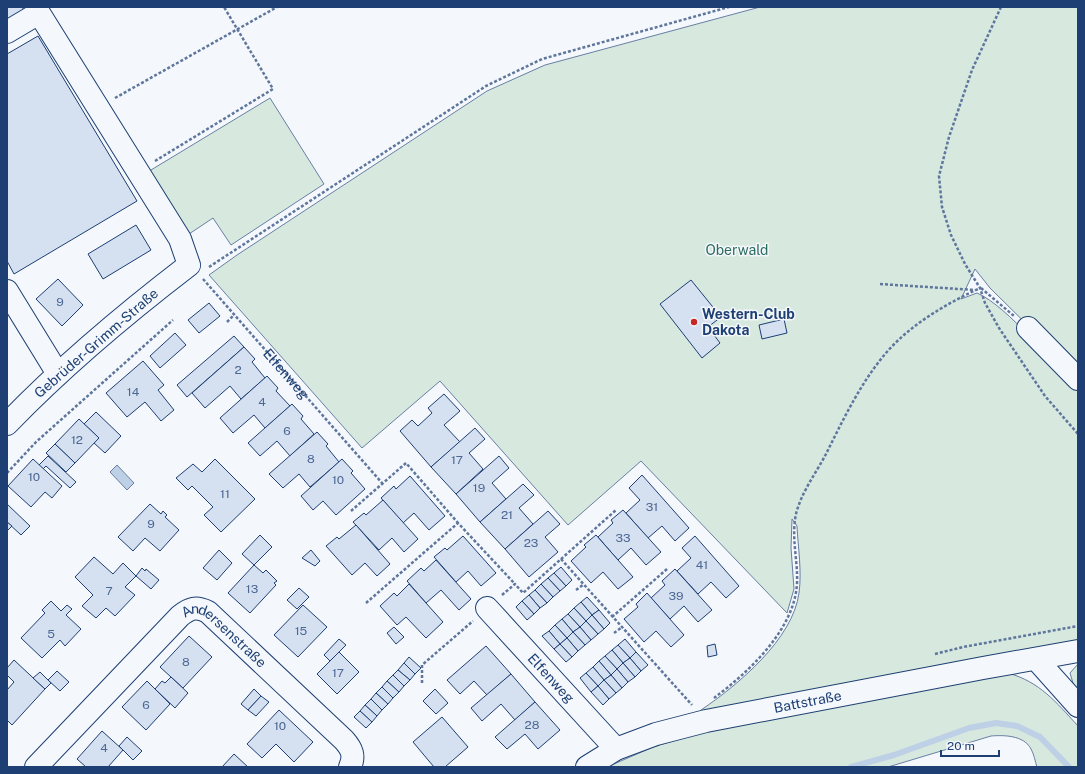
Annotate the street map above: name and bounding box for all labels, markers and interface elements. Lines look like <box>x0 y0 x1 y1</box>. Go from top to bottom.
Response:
park label: Oberwald <box>706 242 768 258</box>
street label: Gebrüder-Grimm-Straße <box>31 285 161 401</box>
house number: 9 <box>56 295 64 309</box>
place label: Western-Club Dakota <box>702 306 795 338</box>
marker: Western-Club Dakota <box>689 317 699 327</box>
street label: Elfenweg <box>260 345 312 402</box>
house number: 2 <box>234 363 242 377</box>
house number: 14 <box>127 385 140 399</box>
house number: 4 <box>258 395 266 409</box>
house number: 6 <box>283 424 291 438</box>
house number: 12 <box>71 433 83 447</box>
house number: 8 <box>307 452 315 466</box>
house number: 17 <box>451 453 463 467</box>
house number: 10 <box>28 470 40 484</box>
house number: 10 <box>332 473 344 487</box>
house number: 19 <box>473 481 485 495</box>
house number: 11 <box>220 487 230 501</box>
house number: 31 <box>646 500 658 514</box>
house number: 21 <box>501 508 513 522</box>
house number: 9 <box>147 517 155 531</box>
house number: 33 <box>615 531 631 545</box>
house number: 23 <box>524 536 538 550</box>
house number: 41 <box>696 558 708 572</box>
house number: 13 <box>246 582 258 596</box>
house number: 7 <box>105 584 113 598</box>
house number: 39 <box>669 589 683 603</box>
street label: Andersenstraße <box>178 600 270 671</box>
house number: 15 <box>295 624 308 638</box>
house number: 5 <box>47 627 55 641</box>
street label: Elfenweg <box>525 650 578 706</box>
house number: 8 <box>182 655 190 669</box>
house number: 17 <box>332 666 344 680</box>
street label: Battstraße <box>772 687 843 716</box>
house number: 6 <box>142 698 150 712</box>
house number: 28 <box>525 718 540 732</box>
house number: 10 <box>274 719 286 733</box>
scale bar <box>941 732 999 758</box>
text: 20 m <box>947 739 975 753</box>
house number: 4 <box>100 741 108 755</box>

